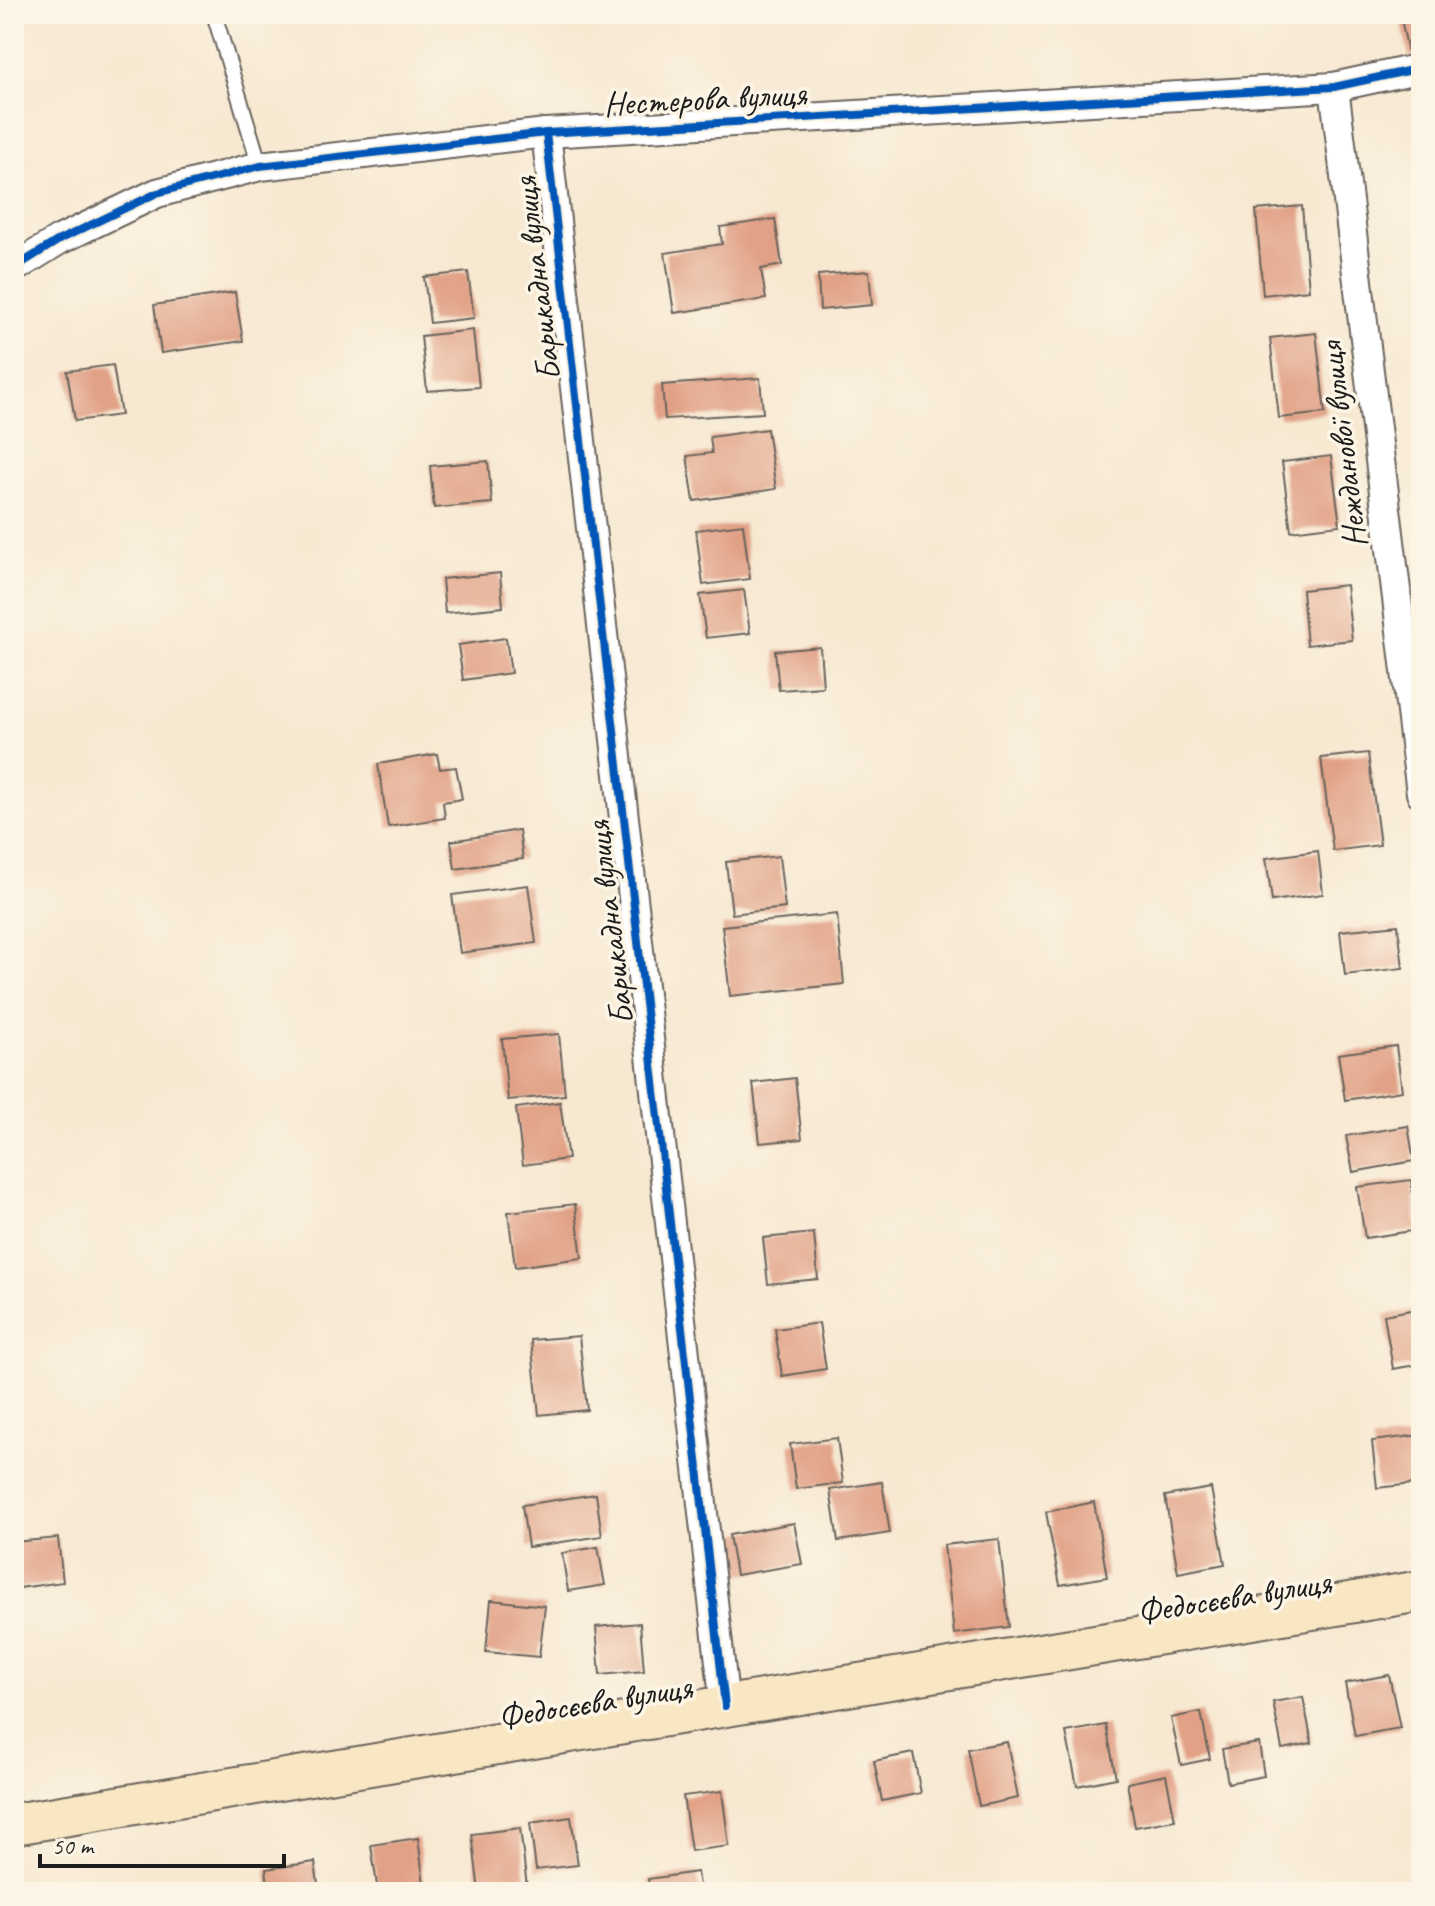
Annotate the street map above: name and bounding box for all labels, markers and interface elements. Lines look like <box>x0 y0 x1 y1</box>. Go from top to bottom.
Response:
street label: Нестерова вулиця <box>602 72 809 125</box>
street label: Барикадна вулиця <box>502 173 570 383</box>
street label: Нежданової вулиця <box>1308 337 1376 550</box>
street label: Барикадна вулиця <box>575 817 643 1027</box>
street label: Федосєєва вулиця <box>1134 1560 1336 1633</box>
street label: Федосєєва вулиця <box>495 1665 697 1738</box>
scale bar <box>40 1818 284 1868</box>
text: 50 m <box>52 1831 95 1861</box>

